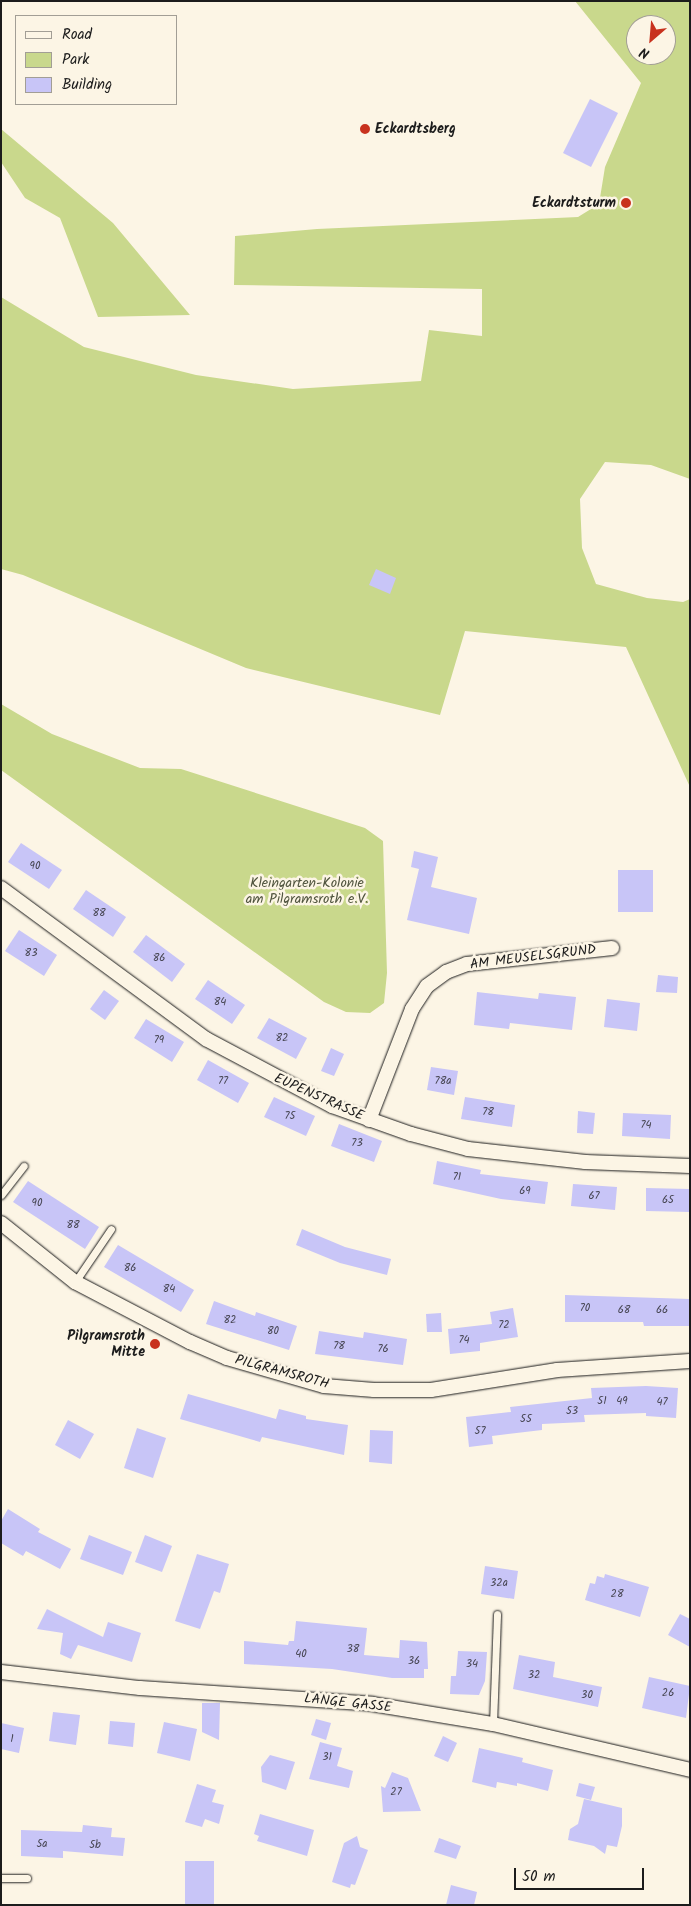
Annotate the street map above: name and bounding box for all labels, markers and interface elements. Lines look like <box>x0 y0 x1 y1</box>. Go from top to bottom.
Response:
legend <box>15 15 178 105</box>
north arrow <box>626 15 676 65</box>
text: Road <box>62 23 92 47</box>
text: N <box>636 41 654 64</box>
text: Park <box>62 48 89 72</box>
text: Building <box>62 73 112 97</box>
place label: Eckardtsberg <box>375 121 456 137</box>
marker: Eckardtsberg <box>359 123 371 135</box>
place label: Eckardtsturm <box>532 195 616 211</box>
marker: Eckardtsturm <box>620 197 632 209</box>
house number: 90 <box>30 859 40 873</box>
park label: Kleingarten-Kolonie am Pilgramsroth e.V. <box>246 875 368 908</box>
house number: 88 <box>92 906 106 920</box>
street label: AM MEUSELSGRUND <box>469 941 597 973</box>
house number: 83 <box>25 946 37 960</box>
house number: 86 <box>153 951 165 965</box>
house number: 84 <box>214 995 226 1009</box>
house number: 82 <box>275 1031 289 1045</box>
house number: 79 <box>154 1033 164 1047</box>
street label: EUPENSTRASSE <box>272 1070 366 1124</box>
house number: 77 <box>218 1074 228 1088</box>
house number: 78a <box>435 1074 451 1088</box>
house number: 78 <box>482 1105 494 1119</box>
house number: 75 <box>285 1109 295 1123</box>
house number: 74 <box>640 1118 652 1132</box>
house number: 73 <box>351 1136 363 1150</box>
house number: 71 <box>453 1170 461 1184</box>
house number: 69 <box>519 1184 531 1198</box>
house number: 67 <box>588 1189 600 1203</box>
house number: 65 <box>662 1193 674 1207</box>
house number: 90 <box>32 1196 42 1210</box>
house number: 88 <box>66 1218 80 1232</box>
house number: 86 <box>124 1261 136 1275</box>
house number: 84 <box>163 1282 175 1296</box>
house number: 70 <box>580 1301 590 1315</box>
house number: 68 <box>618 1303 630 1317</box>
house number: 66 <box>656 1303 668 1317</box>
house number: 82 <box>223 1313 237 1327</box>
house number: 72 <box>498 1318 510 1332</box>
house number: 80 <box>267 1324 279 1338</box>
place label: Pilgramsroth Mitte <box>67 1328 145 1360</box>
house number: 74 <box>458 1333 470 1347</box>
marker: Pilgramsroth Mitte <box>149 1338 161 1350</box>
house number: 78 <box>333 1339 345 1353</box>
house number: 76 <box>377 1342 389 1356</box>
street label: PILGRAMSROTH <box>233 1351 331 1393</box>
house number: 51 <box>597 1394 607 1408</box>
house number: 49 <box>616 1394 628 1408</box>
house number: 47 <box>656 1395 668 1409</box>
house number: 53 <box>566 1404 578 1418</box>
house number: 55 <box>520 1412 532 1426</box>
house number: 57 <box>475 1424 485 1438</box>
house number: 32a <box>490 1576 508 1590</box>
house number: 28 <box>610 1587 624 1601</box>
house number: 38 <box>347 1642 359 1656</box>
house number: 40 <box>295 1647 307 1661</box>
house number: 36 <box>408 1654 420 1668</box>
house number: 34 <box>466 1657 478 1671</box>
house number: 32 <box>528 1668 540 1682</box>
house number: 26 <box>662 1686 674 1700</box>
house number: 30 <box>581 1688 593 1702</box>
street label: LANGE GASSE <box>303 1690 393 1716</box>
house number: 1 <box>10 1732 14 1746</box>
house number: 31 <box>322 1750 332 1764</box>
house number: 27 <box>390 1785 402 1799</box>
house number: 5a <box>36 1837 48 1851</box>
house number: 5b <box>89 1838 101 1852</box>
scale bar <box>516 1858 646 1890</box>
text: 50 m <box>522 1865 556 1889</box>

